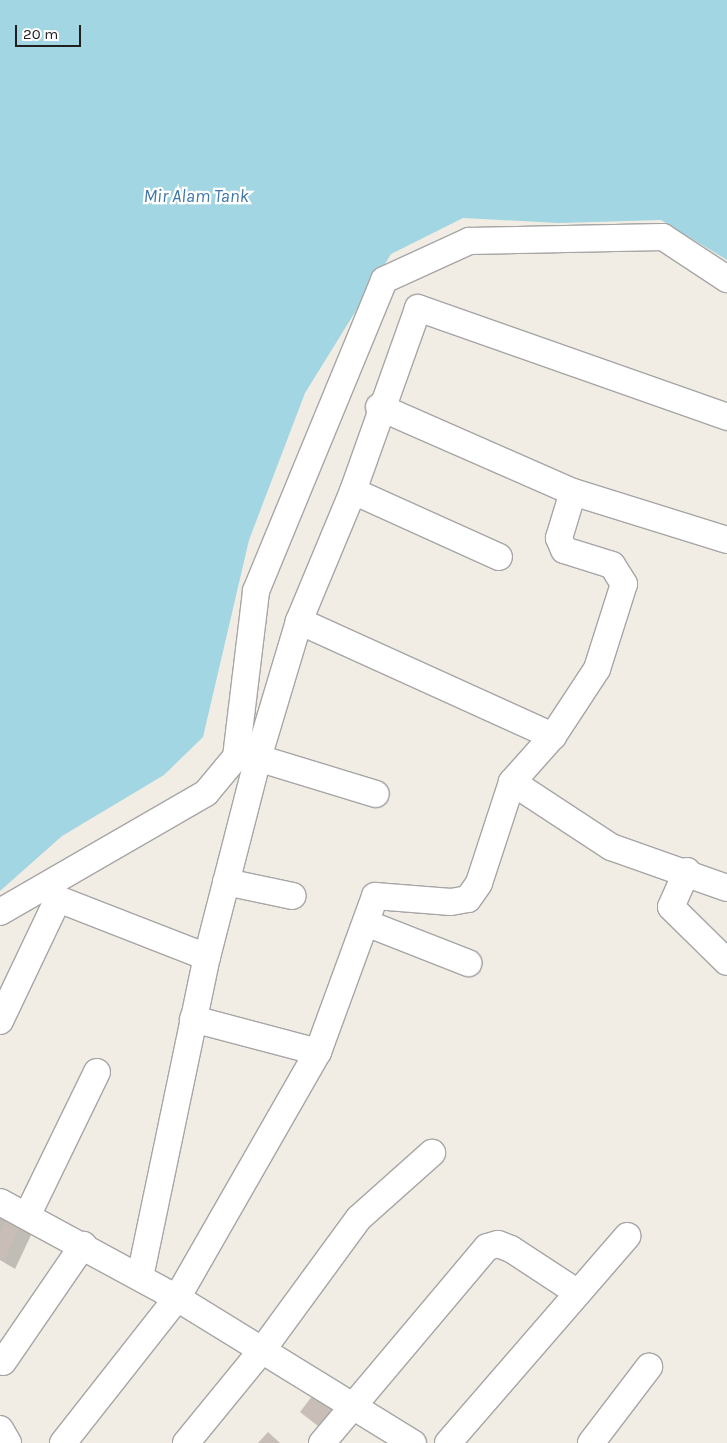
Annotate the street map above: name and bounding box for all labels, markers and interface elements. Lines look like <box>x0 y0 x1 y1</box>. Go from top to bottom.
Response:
scale bar <box>18 15 84 47</box>
text: 20 m <box>23 25 58 43</box>
water label: Mir Alam Tank <box>143 185 249 207</box>

